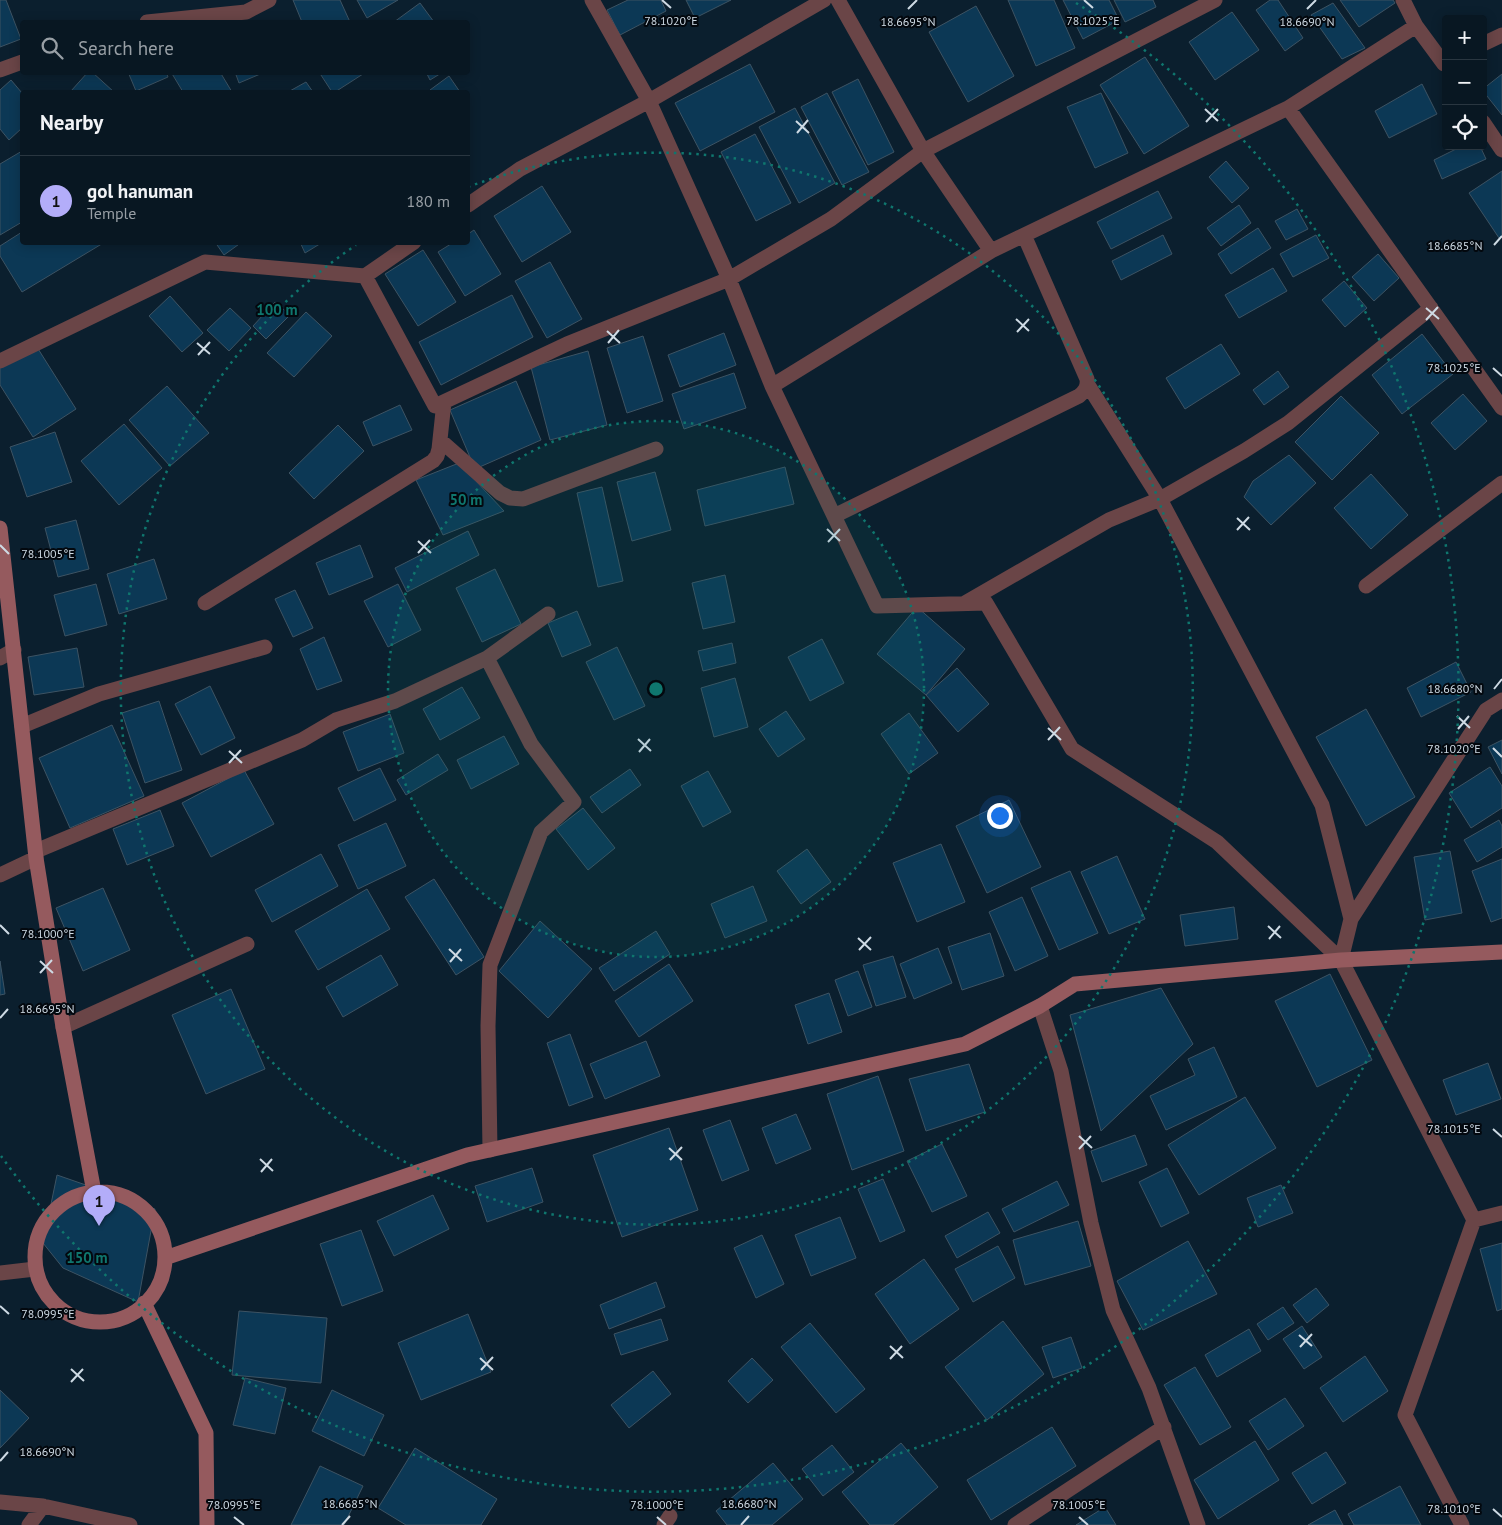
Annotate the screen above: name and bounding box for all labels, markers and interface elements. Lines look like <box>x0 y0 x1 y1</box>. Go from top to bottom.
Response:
text: 78.1020°E <box>644 13 698 28</box>
text: 78.1025°E <box>1066 13 1120 28</box>
text: 18.6695°N <box>881 14 935 29</box>
text: 18.6690°N <box>1280 14 1334 29</box>
map controls <box>1442 15 1487 150</box>
button: + <box>1442 15 1487 60</box>
search box <box>20 20 470 75</box>
icon: search <box>38 34 66 62</box>
text: Search here <box>78 36 174 60</box>
button: − <box>1442 60 1487 105</box>
button: locate <box>1442 105 1487 150</box>
text: Nearby <box>40 109 103 136</box>
text: gol hanuman <box>87 179 193 203</box>
text: 1 <box>51 191 61 211</box>
text: 180 m <box>407 191 450 211</box>
text: Temple <box>87 203 136 223</box>
text: 18.6685°N <box>1428 238 1482 253</box>
text: 100 m <box>256 300 298 319</box>
text: 78.1025°E <box>1427 360 1481 375</box>
text: 50 m <box>450 490 482 509</box>
text: 78.1005°E <box>21 546 75 561</box>
centre of rings <box>647 680 665 698</box>
text: 18.6680°N <box>1428 681 1482 696</box>
text: 78.1020°E <box>1427 741 1481 756</box>
your location <box>987 803 1013 829</box>
text: 78.1000°E <box>21 926 75 941</box>
text: 18.6695°N <box>20 1001 74 1016</box>
text: 78.1015°E <box>1427 1121 1481 1136</box>
pin: 1 <box>83 1185 115 1226</box>
text: 150 m <box>66 1248 108 1267</box>
text: 78.0995°E <box>21 1306 75 1321</box>
text: 18.6690°N <box>20 1444 74 1459</box>
text: 18.6685°N <box>323 1496 377 1511</box>
text: 18.6680°N <box>722 1496 776 1511</box>
text: 78.0995°E <box>207 1497 261 1512</box>
text: 78.1000°E <box>630 1497 684 1512</box>
text: 78.1005°E <box>1052 1497 1106 1512</box>
text: 78.1010°E <box>1427 1501 1481 1516</box>

